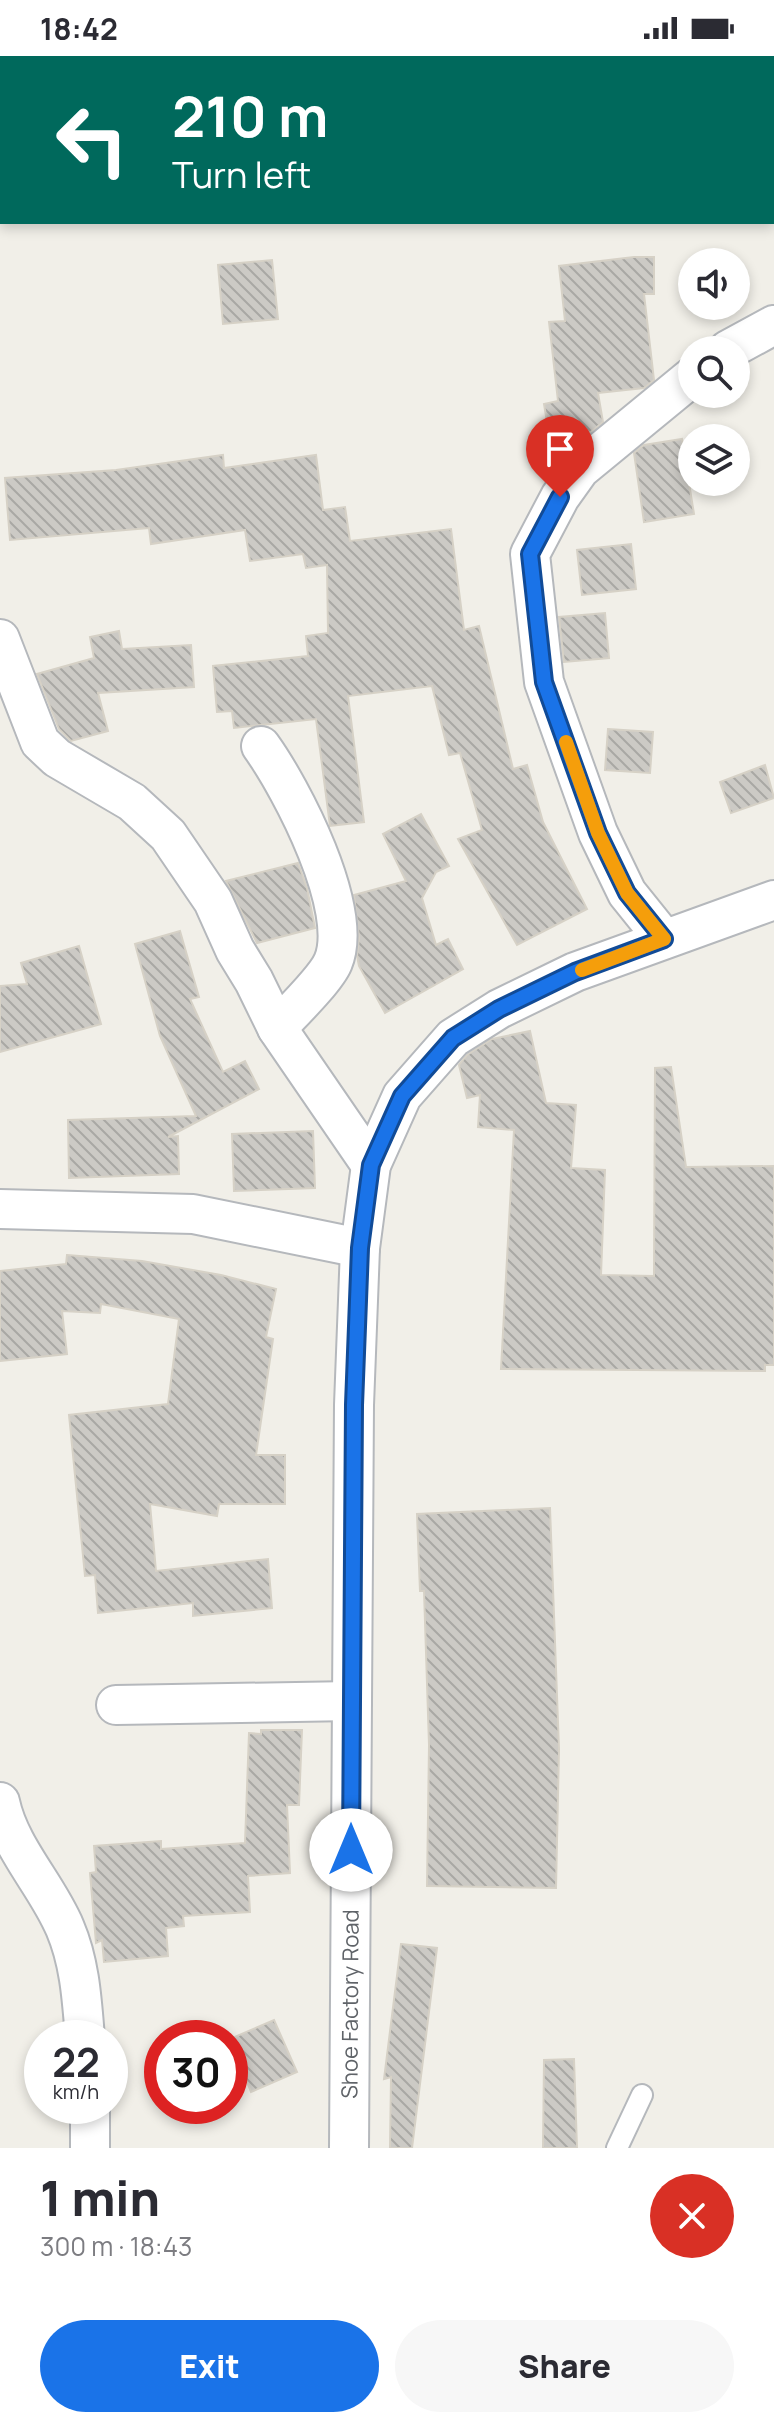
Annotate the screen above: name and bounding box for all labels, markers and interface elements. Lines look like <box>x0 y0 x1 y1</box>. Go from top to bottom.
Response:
text: 18:42 <box>40 8 118 49</box>
text: 210 m <box>172 77 328 154</box>
icon: left <box>40 88 144 192</box>
text: Turn left <box>172 150 311 199</box>
map controls <box>678 248 750 496</box>
button: sound <box>678 248 750 320</box>
button: search <box>678 336 750 408</box>
pin <box>526 415 594 497</box>
button: layers <box>678 424 750 496</box>
icon: arrive <box>538 427 582 471</box>
position arrow <box>309 1808 393 1892</box>
street label: Shoe Factory Road <box>334 1909 366 2099</box>
speed limit sign: 30 <box>144 2020 248 2124</box>
text: 22 <box>52 2034 100 2089</box>
text: km/h <box>53 2078 99 2105</box>
text: 1 min <box>40 2165 160 2230</box>
button: close <box>650 2174 734 2258</box>
text: 300 m · 18:43 <box>40 2228 192 2264</box>
button: Exit <box>40 2320 379 2412</box>
button: Share <box>395 2320 734 2412</box>

